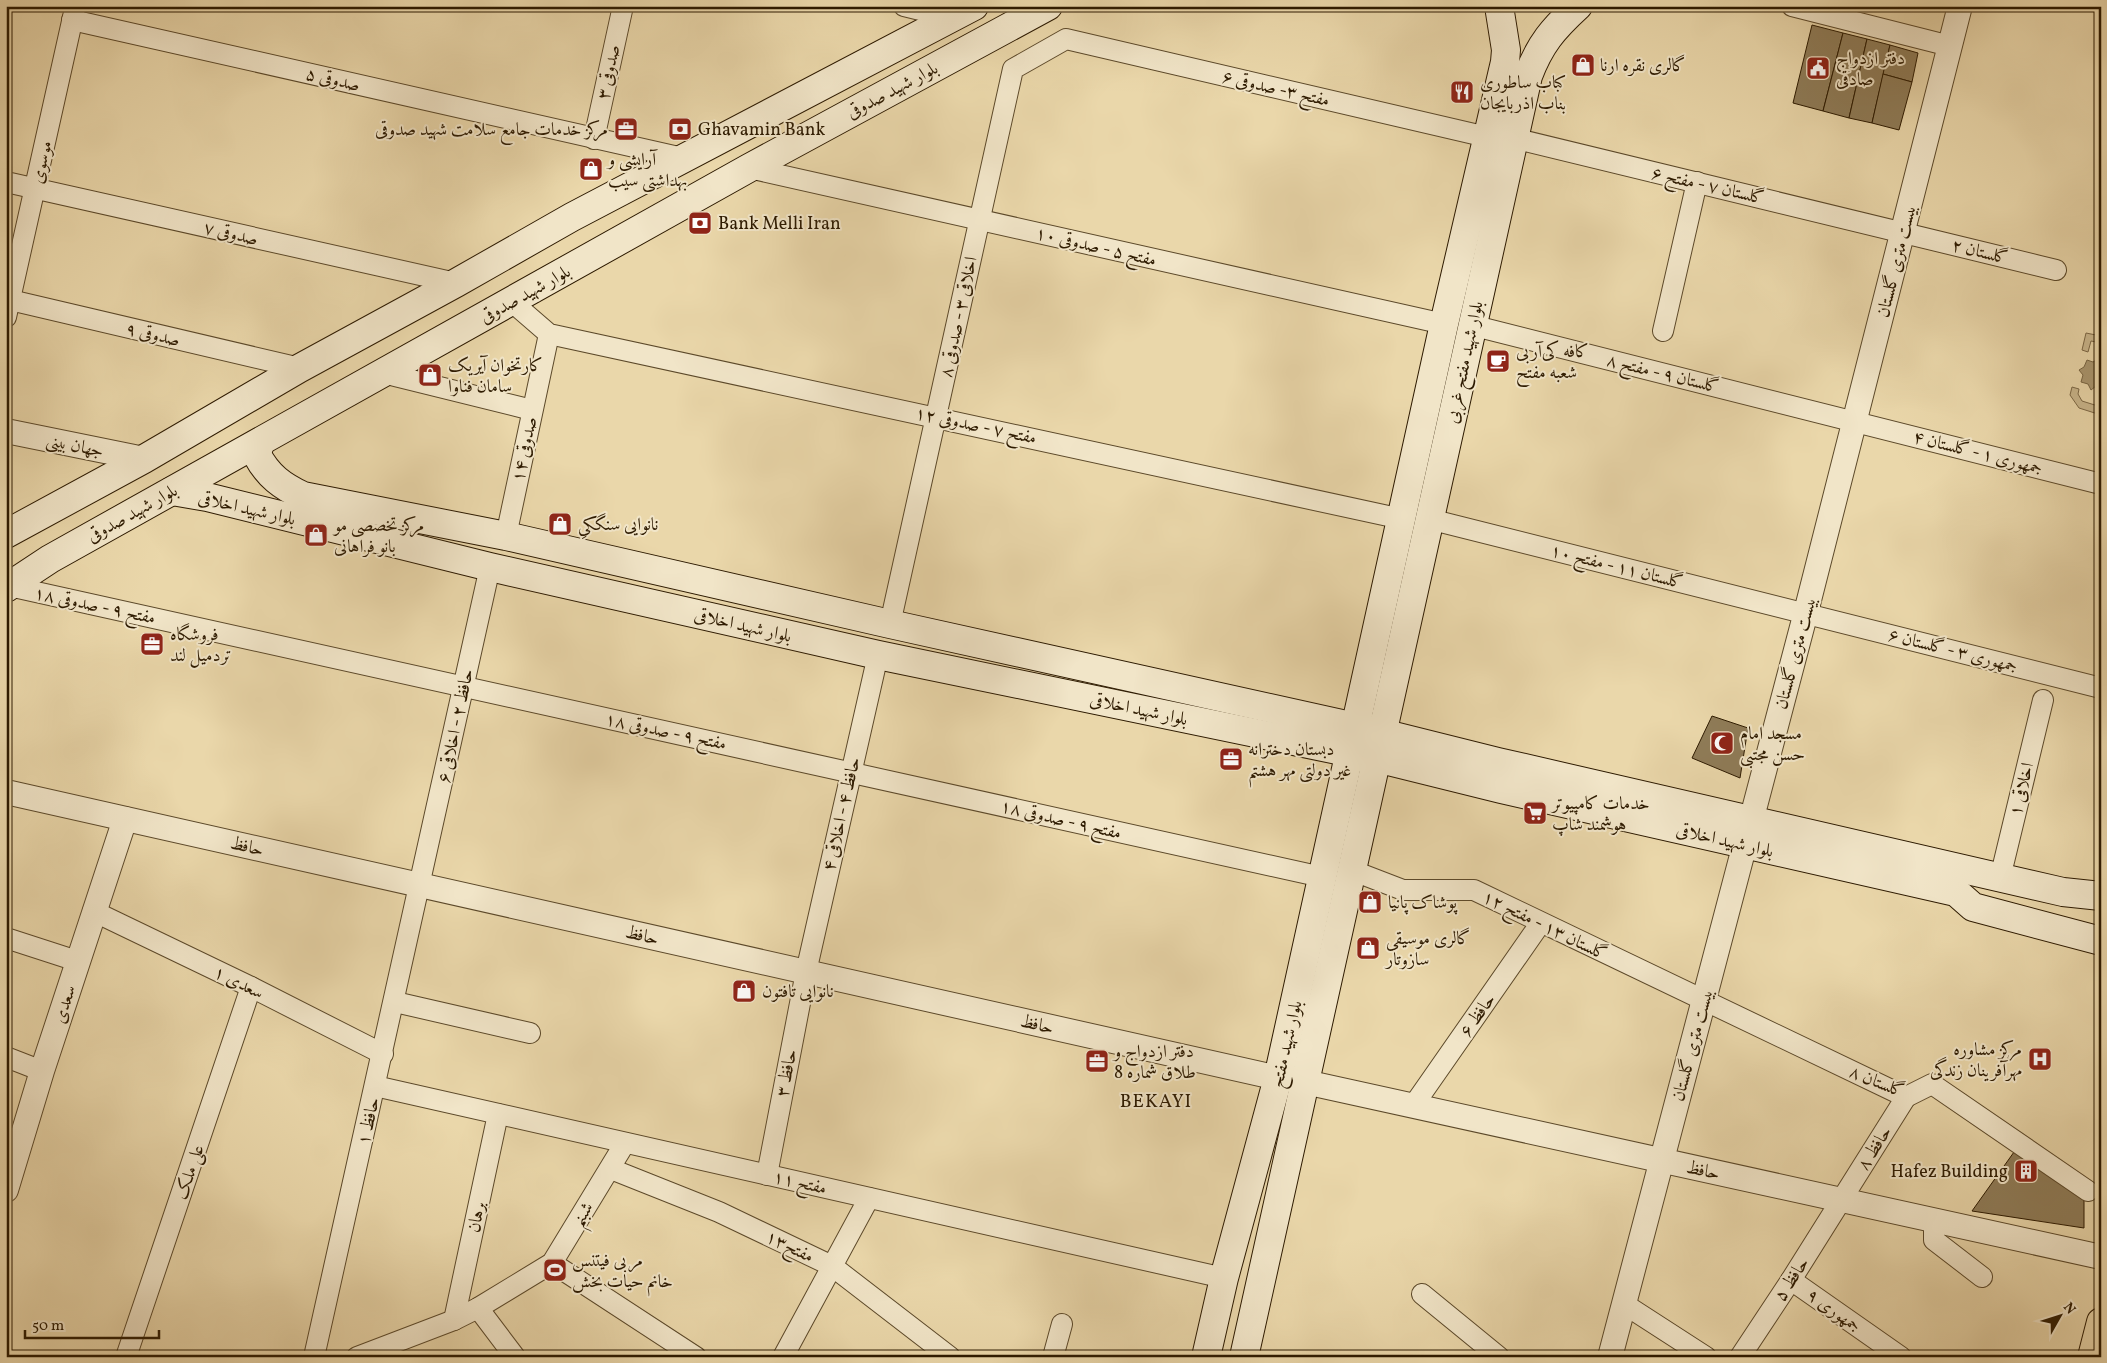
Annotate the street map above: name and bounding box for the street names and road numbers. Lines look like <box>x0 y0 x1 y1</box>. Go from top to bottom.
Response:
street label: صدوقی ۳ <box>592 43 627 102</box>
street label: بلوار شهید صدوقی <box>842 57 943 126</box>
street label: صدوقی ۵ <box>303 62 362 99</box>
street label: مفتح ۳- صدوقی ۶ <box>1219 65 1332 116</box>
street label: موسوی <box>25 138 60 186</box>
street label: گلستان ۷ - مفتح ۶ <box>1648 161 1767 214</box>
street label: بیست متری گلستان <box>1871 202 1924 320</box>
street label: صدوقی ۷ <box>201 216 260 253</box>
street label: مفتح ۵ - صدوقی ۱۰ <box>1032 221 1159 275</box>
street label: گلستان ۲ <box>1949 233 2010 271</box>
street label: اخلاقی ۳ - صدوقی ۸ <box>934 254 985 380</box>
street label: بلوار شهید صدوقی <box>476 260 576 331</box>
street label: بلوار شهید مفتح غربی <box>1440 299 1493 426</box>
street label: صدوقی ۹ <box>123 317 182 354</box>
street label: گلستان ۹ - مفتح ۸ <box>1603 348 1721 402</box>
street label: مفتح ۷ - صدوقی ۱۲ <box>912 401 1039 454</box>
street label: صدوقی ۱۴ <box>506 415 545 484</box>
street label: جمهوری ۱ - گلستان ۴ <box>1910 425 2045 482</box>
street label: جهان بینی <box>43 428 106 465</box>
street label: بلوار شهید صدوقی <box>83 479 183 550</box>
street label: بلوار شهید اخلاقی <box>195 486 298 533</box>
street label: گلستان ۱۱ - مفتح ۱۰ <box>1547 539 1686 598</box>
street label: مفتح ۹ - صدوقی ۱۸ <box>31 581 158 634</box>
street label: بیست متری گلستان <box>1769 594 1823 712</box>
street label: بلوار شهید اخلاقی <box>691 603 794 650</box>
street label: جمهوری ۳ - گلستان ۶ <box>1885 623 2020 680</box>
street label: حافظ ۲ - اخلاقی ۶ <box>432 667 481 786</box>
street label: بلوار شهید اخلاقی <box>1087 688 1190 733</box>
street label: مفتح ۹ - صدوقی ۱۸ <box>602 707 729 760</box>
street label: حافظ ۴ - اخلاقی ۴ <box>817 755 868 874</box>
street label: اخلاقی ۱ <box>2004 760 2041 819</box>
street label: مفتح ۹ - صدوقی ۱۸ <box>997 794 1124 848</box>
street label: بلوار شهید اخلاقی <box>1673 818 1776 865</box>
street label: حافظ <box>227 831 266 863</box>
street label: گلستان ۱۳ - مفتح ۱۲ <box>1477 885 1611 969</box>
street label: حافظ <box>622 920 661 952</box>
street label: سعدی ۱ <box>209 960 268 1006</box>
street label: سعدی <box>48 982 83 1027</box>
street label: بیست متری گلستان <box>1666 986 1720 1104</box>
street label: حافظ ۶ <box>1454 989 1502 1043</box>
street label: بلوار شهید مفتح <box>1265 998 1312 1091</box>
street label: حافظ <box>1017 1009 1056 1041</box>
street label: حافظ ۳ <box>771 1047 804 1099</box>
street label: گلستان ۸ <box>1845 1060 1908 1105</box>
street label: حافظ ۱ <box>352 1095 387 1148</box>
street label: حافظ ۸ <box>1852 1122 1899 1176</box>
street label: علی ملک <box>169 1142 211 1203</box>
street label: حافظ <box>1684 1156 1722 1187</box>
street label: مفتح ۱۱ <box>770 1165 829 1204</box>
street label: شبنم <box>566 1198 604 1234</box>
street label: برهان <box>462 1199 493 1235</box>
street label: مفتح۱۳ <box>760 1225 818 1272</box>
street label: حافظ ۵ <box>1769 1253 1816 1307</box>
street label: جمهوری ۹ <box>1801 1283 1865 1339</box>

